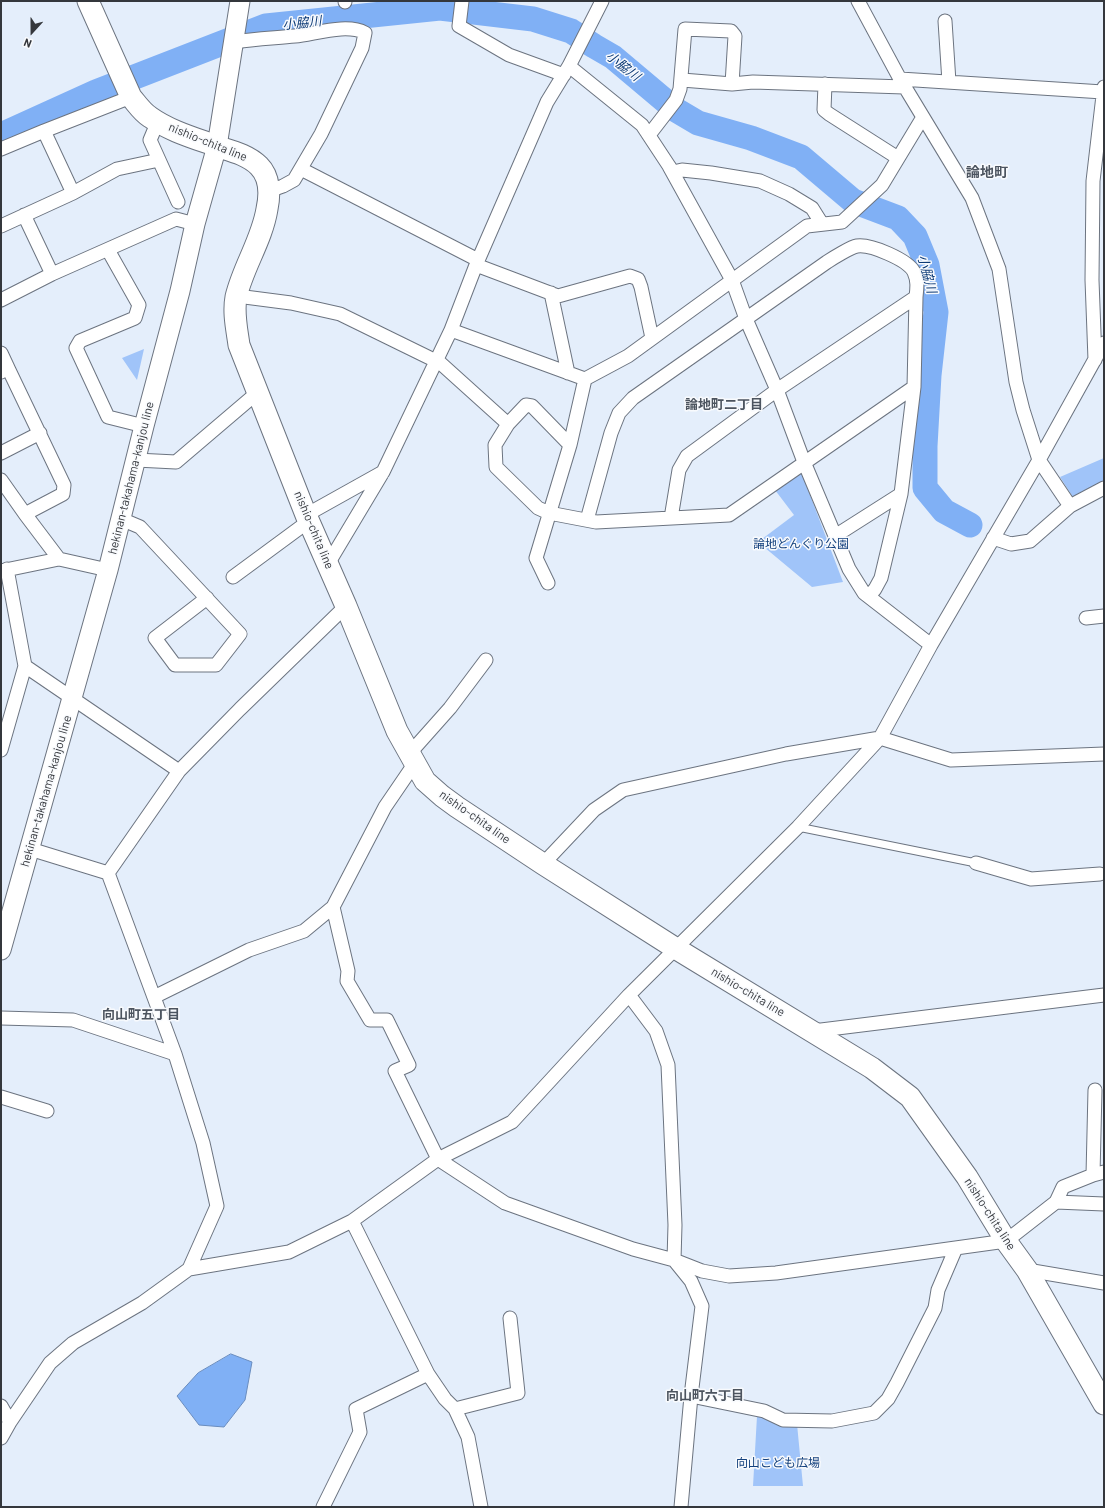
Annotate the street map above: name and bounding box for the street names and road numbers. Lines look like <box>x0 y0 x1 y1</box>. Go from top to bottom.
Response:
street label: nishio-chita line <box>167 120 249 164</box>
street label: hekinan-takahama-kanjou line <box>105 400 157 556</box>
street label: nishio-chita line <box>291 489 337 571</box>
street label: hekinan-takahama-kanjou line <box>17 714 75 868</box>
street label: nishio-chita line <box>437 787 513 847</box>
street label: nishio-chita line <box>709 964 787 1020</box>
street label: nishio-chita line <box>961 1175 1019 1253</box>

